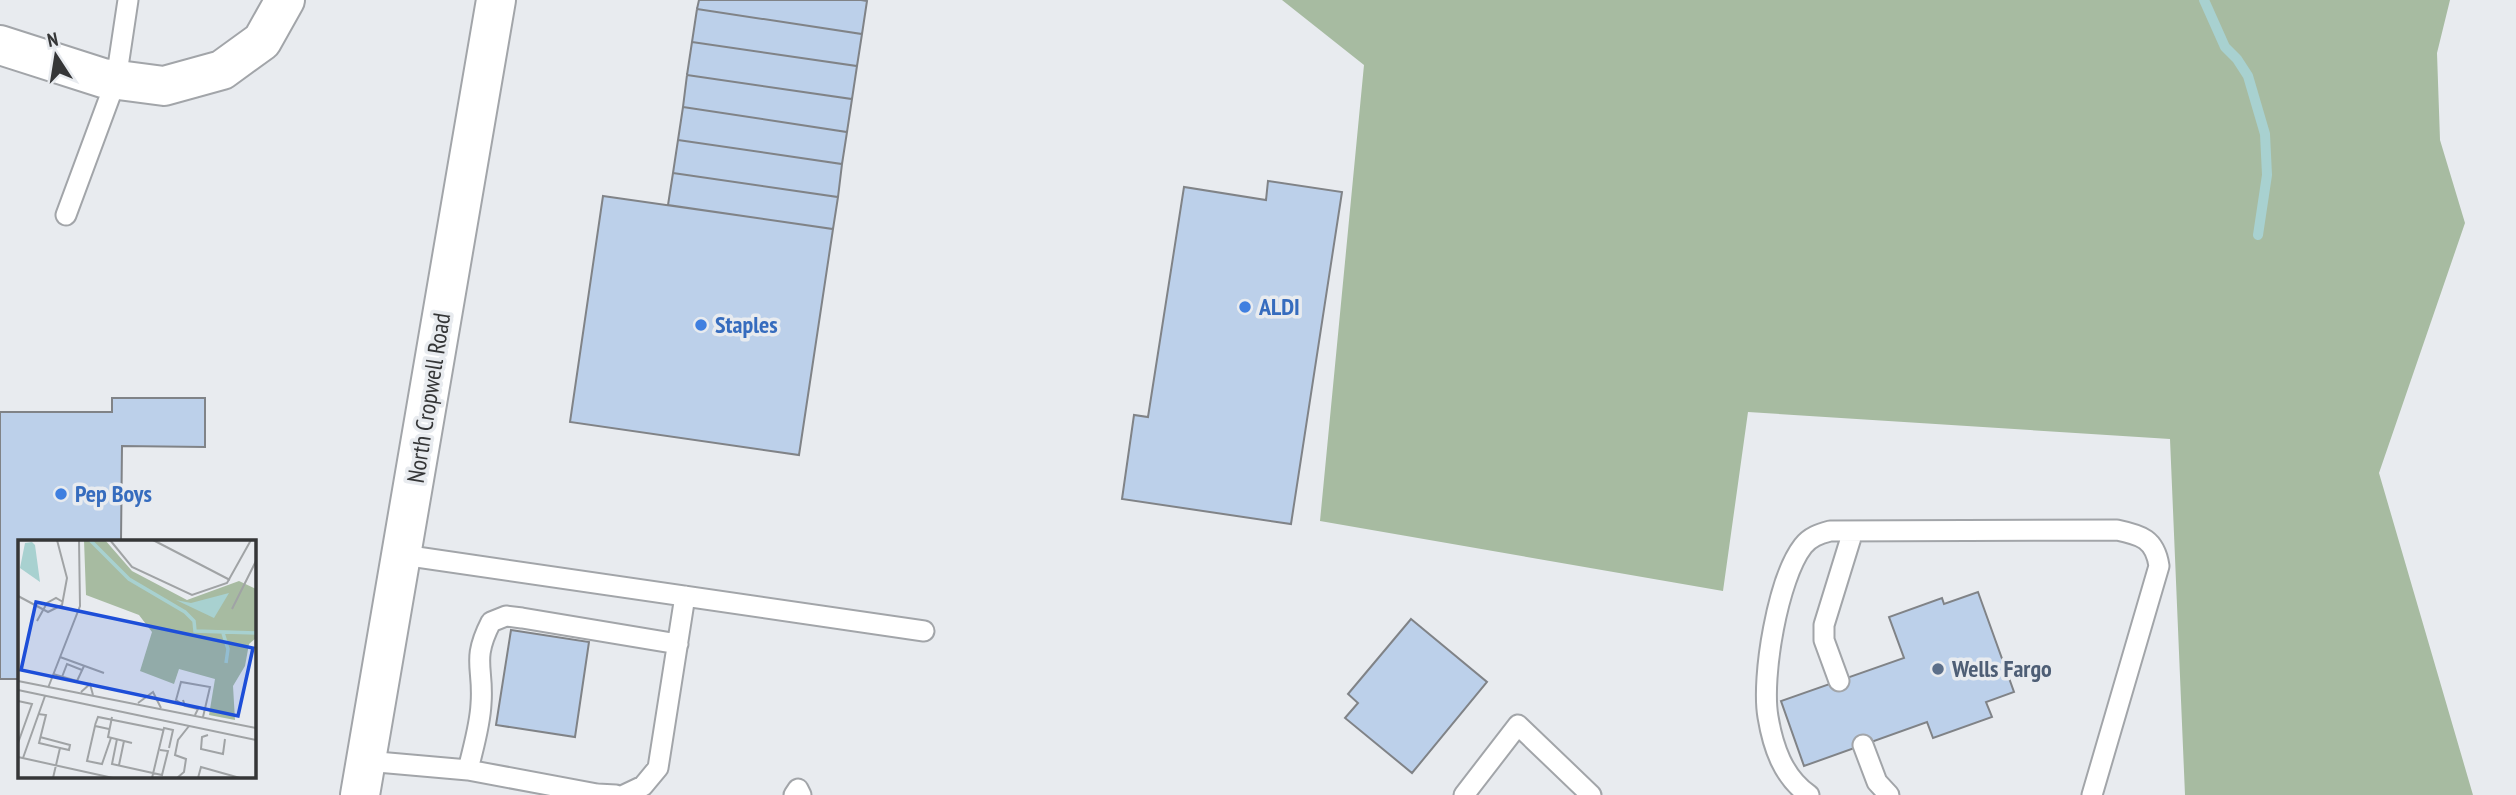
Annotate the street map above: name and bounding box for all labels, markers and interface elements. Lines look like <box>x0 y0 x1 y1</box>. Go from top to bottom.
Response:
north arrow <box>21 21 91 91</box>
text: N <box>45 27 60 52</box>
place label: ALDI <box>1258 291 1300 322</box>
marker: ALDI <box>1237 299 1253 315</box>
place label: Staples <box>715 309 778 340</box>
street label: North Cropwell Road <box>400 311 457 485</box>
marker: Staples <box>693 317 709 333</box>
place label: Pep Boys <box>75 478 152 509</box>
marker: Pep Boys <box>53 486 69 502</box>
inset map <box>18 540 256 778</box>
place label: Wells Fargo <box>1951 653 2052 684</box>
marker: Wells Fargo <box>1930 661 1946 677</box>

